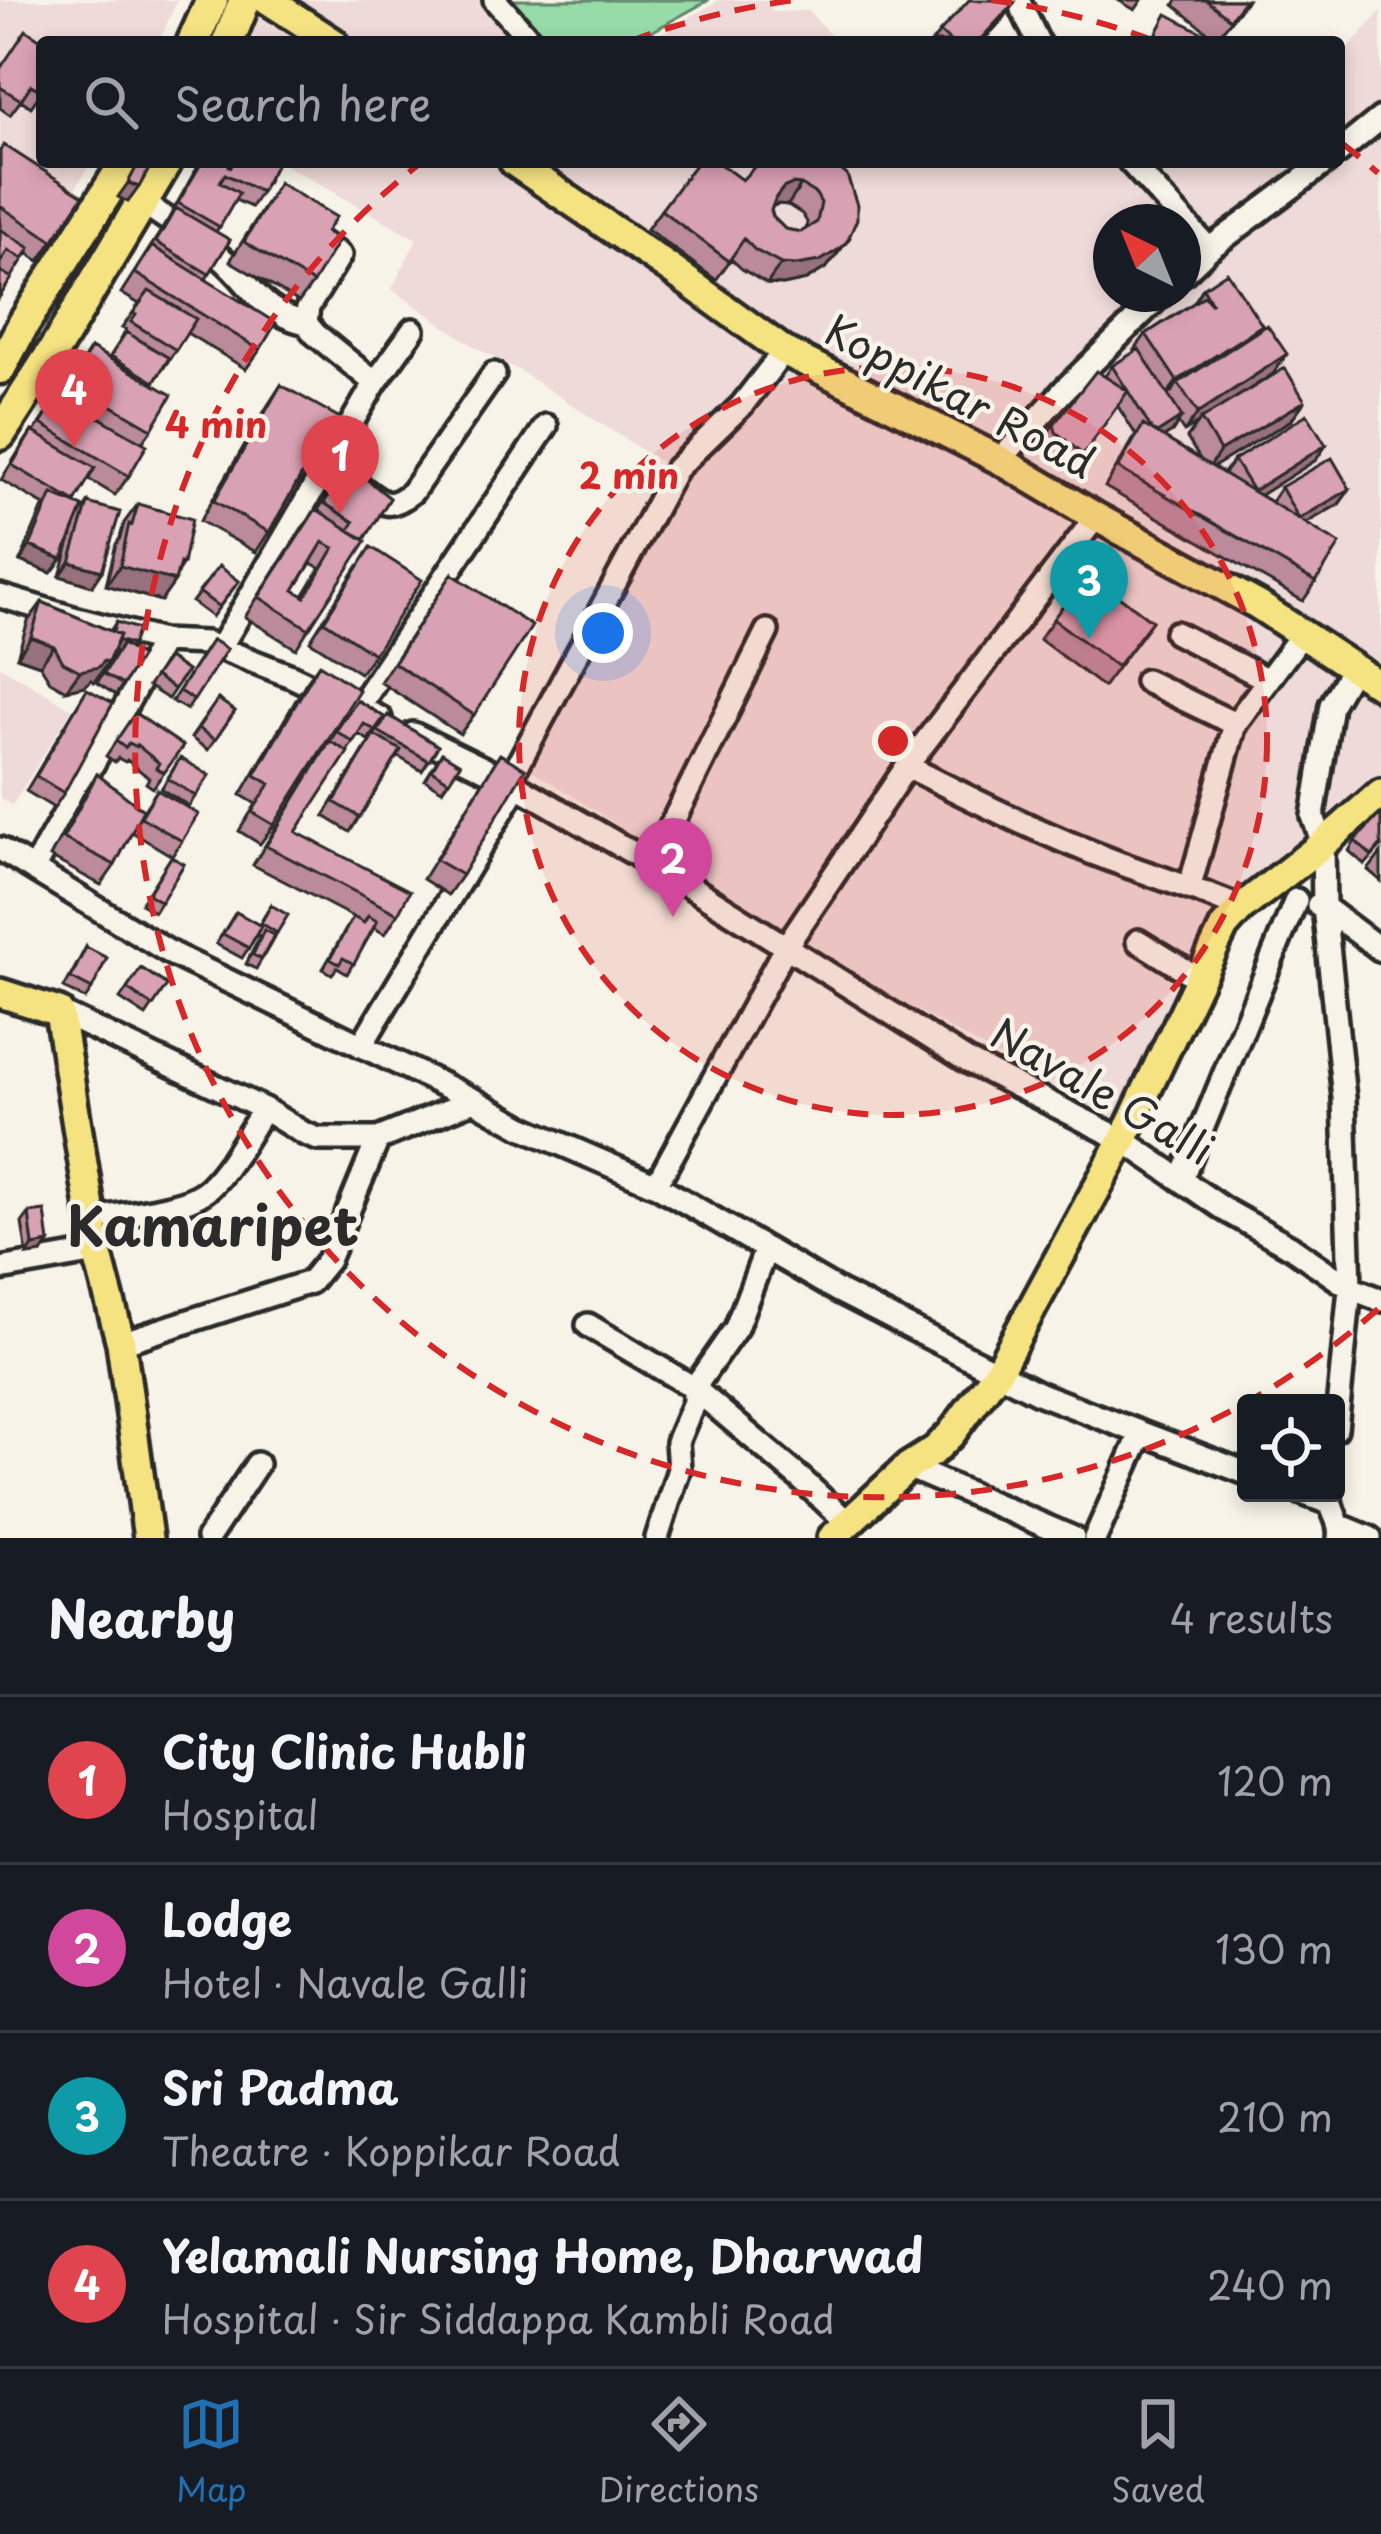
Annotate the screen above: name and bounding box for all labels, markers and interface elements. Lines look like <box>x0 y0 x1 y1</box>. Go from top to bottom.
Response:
search box <box>36 36 1345 168</box>
text: Search here <box>174 68 431 136</box>
icon: search <box>78 69 144 135</box>
north arrow <box>1093 204 1201 312</box>
street label: Koppikar Road <box>815 297 1107 492</box>
pin: 4 <box>35 349 113 448</box>
text: 4 min <box>165 396 267 450</box>
pin: 1 <box>301 415 379 514</box>
text: 2 min <box>579 447 679 501</box>
pin: 3 <box>1050 540 1128 639</box>
your location <box>573 603 633 663</box>
centre of rings <box>872 720 914 762</box>
pin: 2 <box>634 818 712 917</box>
street label: Navale Galli <box>980 1000 1227 1179</box>
district label: Kamaripet <box>67 1183 359 1264</box>
map controls <box>1237 1394 1345 1502</box>
button: locate <box>1237 1394 1345 1502</box>
text: Nearby <box>48 1578 235 1655</box>
text: 4 results <box>1170 1587 1333 1646</box>
text: City Clinic Hubli <box>162 1716 527 1784</box>
text: 1 <box>78 1750 96 1809</box>
text: 120 m <box>1217 1750 1333 1809</box>
text: Hospital <box>162 1784 319 1843</box>
text: Lodge <box>162 1884 292 1952</box>
text: 2 <box>73 1918 101 1977</box>
text: 130 m <box>1215 1918 1333 1977</box>
text: Hotel · Navale Galli <box>162 1952 528 2011</box>
text: Sri Padma <box>162 2052 399 2120</box>
text: 3 <box>74 2086 100 2145</box>
text: 210 m <box>1217 2086 1333 2145</box>
text: Theatre · Koppikar Road <box>162 2120 621 2179</box>
text: Yelamali Nursing Home, Dharwad <box>162 2220 923 2288</box>
text: 4 <box>74 2254 100 2313</box>
text: 240 m <box>1207 2254 1333 2313</box>
text: Hospital · Sir Siddappa Kambli Road <box>162 2288 835 2347</box>
tab: Map <box>176 2391 247 2513</box>
tab: Directions <box>599 2391 759 2513</box>
tab: Saved <box>1111 2391 1205 2513</box>

